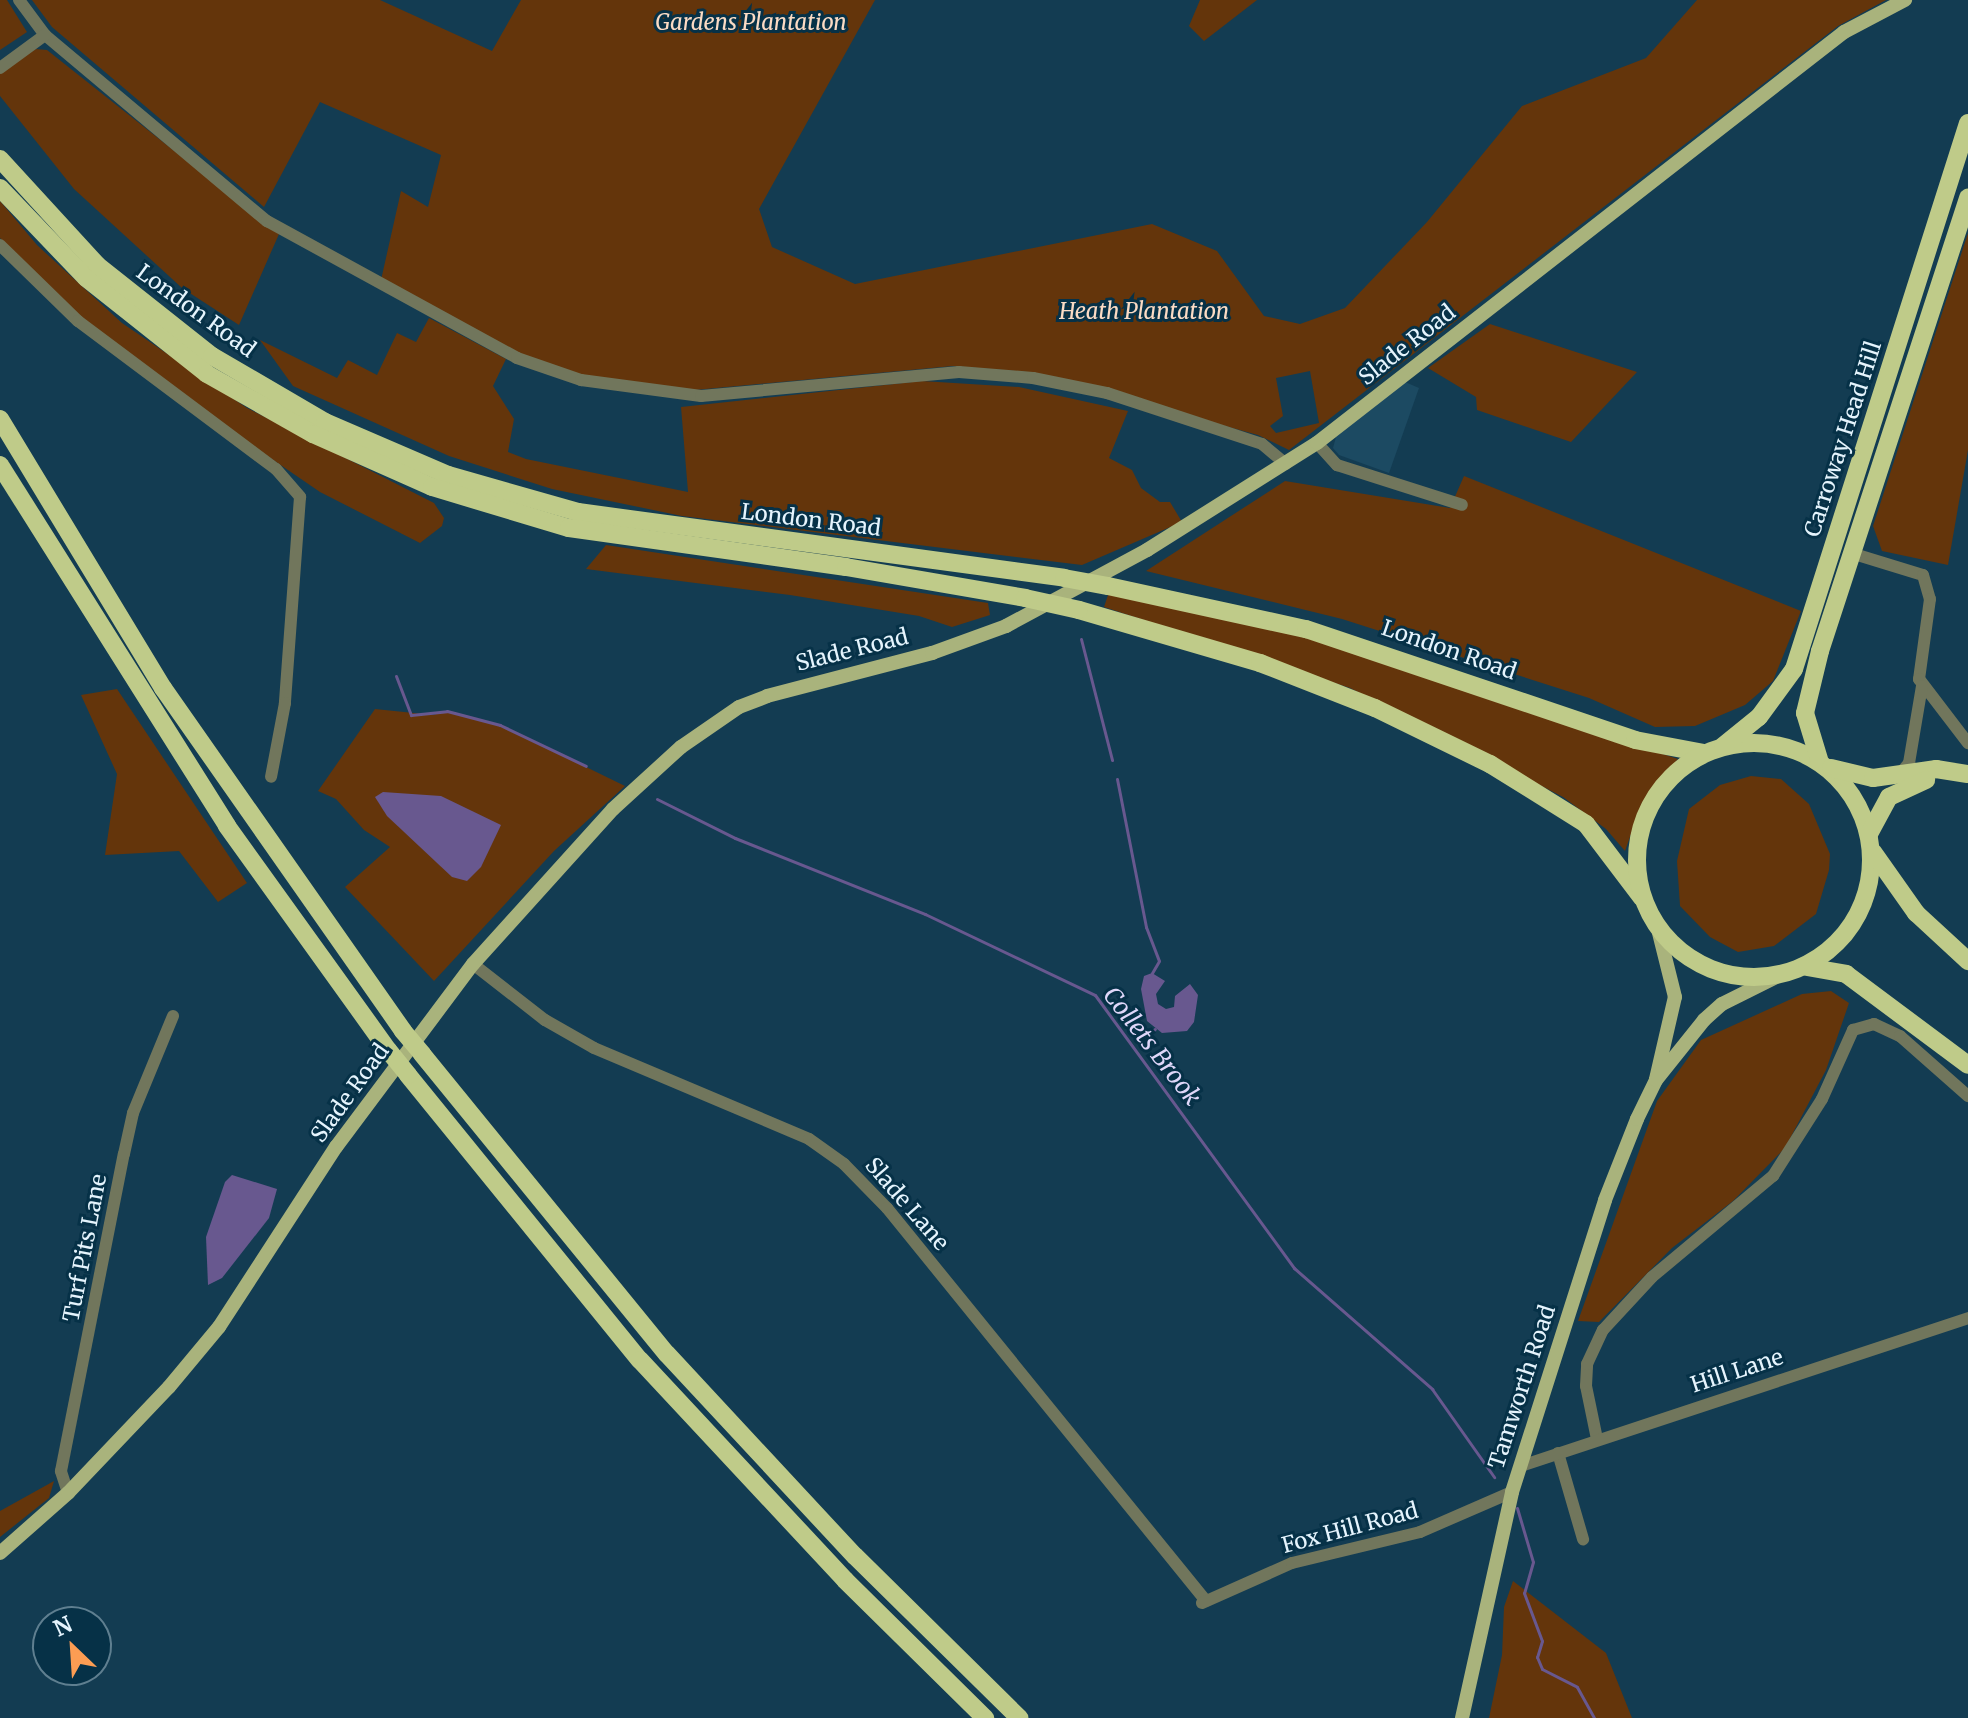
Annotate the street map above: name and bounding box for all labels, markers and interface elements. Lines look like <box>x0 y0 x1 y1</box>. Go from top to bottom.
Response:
park label: Gardens Plantation <box>655 10 847 36</box>
street label: London Road <box>131 259 261 363</box>
park label: Heath Plantation <box>1059 299 1229 325</box>
street label: Slade Road <box>1353 299 1461 391</box>
street label: Carroway Head Hill <box>1799 338 1887 540</box>
street label: London Road <box>740 498 882 542</box>
street label: London Road <box>1378 615 1520 685</box>
street label: Slade Road <box>793 623 911 677</box>
water label: Collets Brook <box>1097 981 1207 1111</box>
street label: Slade Road <box>305 1039 395 1147</box>
street label: Slade Lane <box>860 1152 954 1256</box>
street label: Turf Pits Lane <box>58 1172 112 1324</box>
street label: Tamworth Road <box>1483 1302 1561 1472</box>
street label: Hill Lane <box>1687 1344 1787 1398</box>
street label: Fox Hill Road <box>1279 1497 1421 1559</box>
north arrow <box>32 1606 112 1686</box>
text: N <box>49 1610 76 1642</box>

